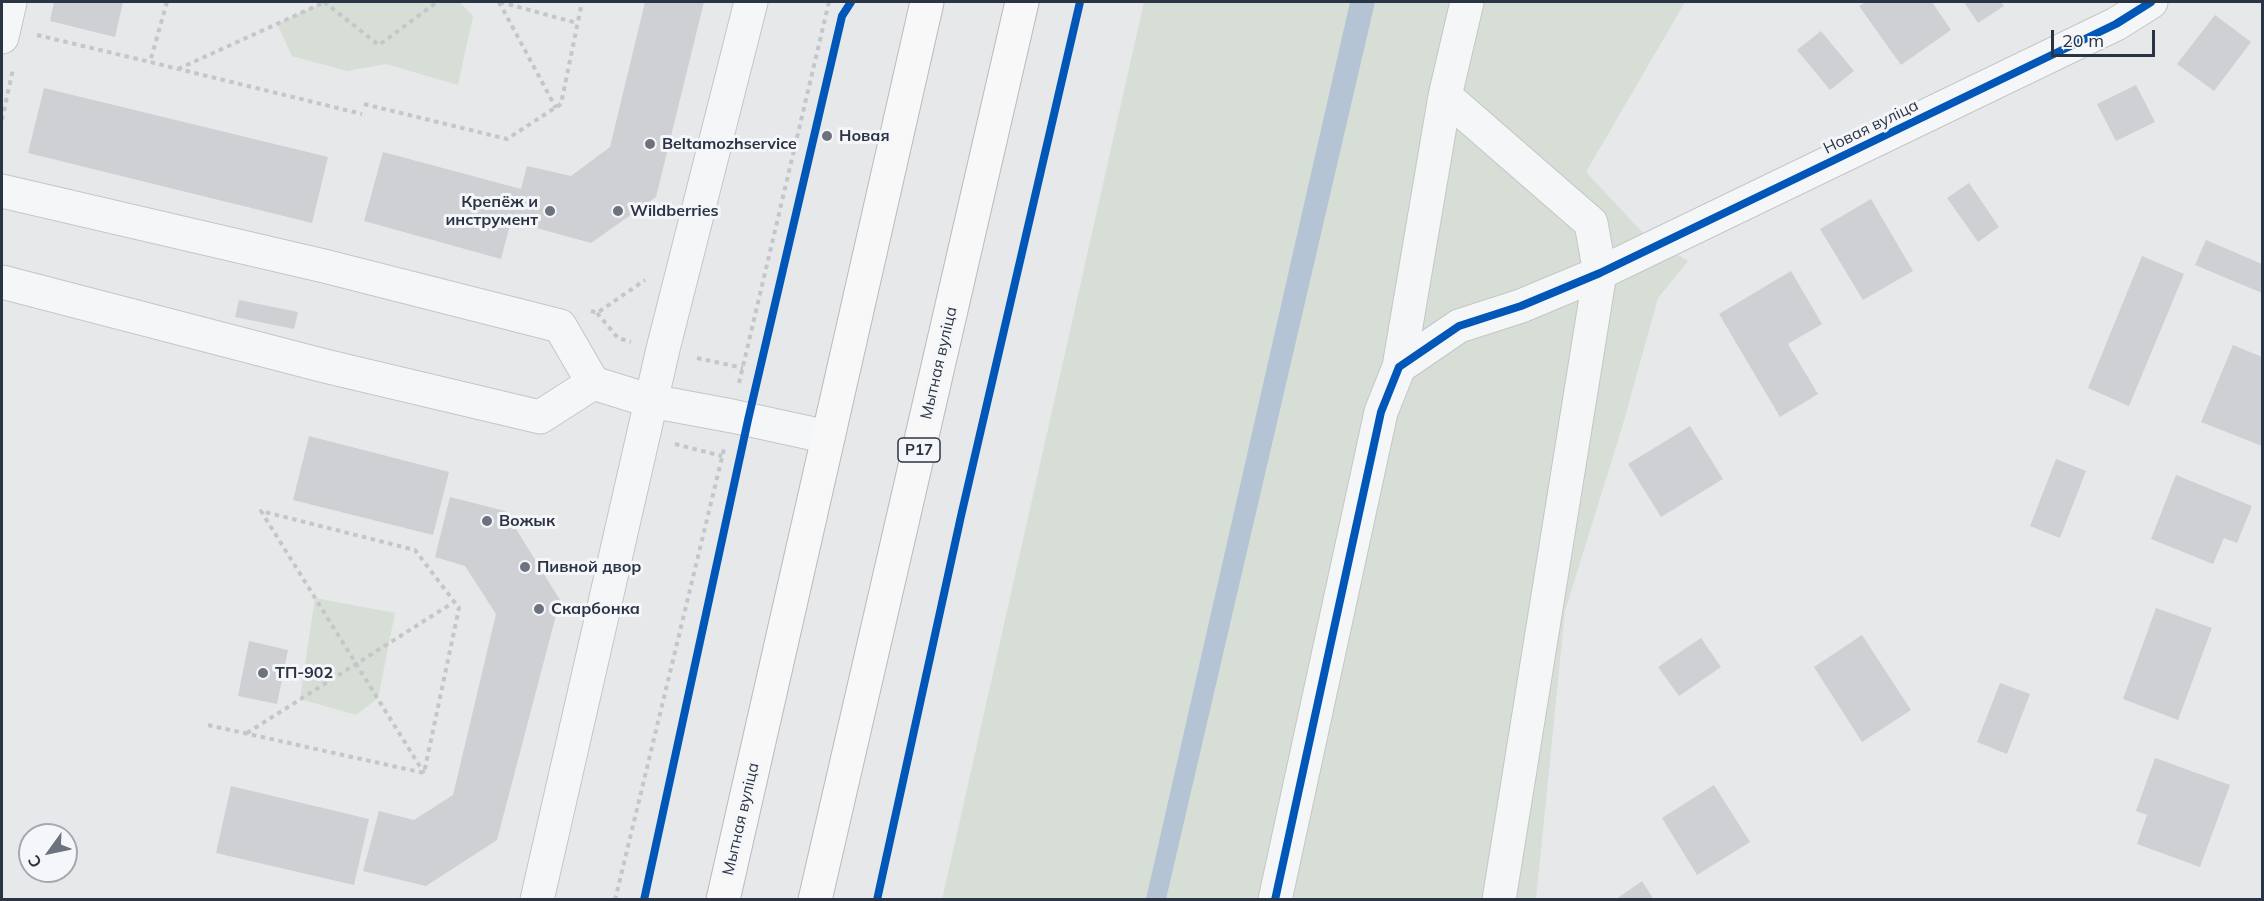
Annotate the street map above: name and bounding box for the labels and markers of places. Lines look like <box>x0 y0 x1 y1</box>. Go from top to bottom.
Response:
place label: Новая <box>839 126 890 146</box>
marker: Новая <box>820 129 834 143</box>
place label: Beltamozhservice <box>662 134 797 154</box>
marker: Beltamozhservice <box>643 137 657 151</box>
place label: Крепёж и инструмент <box>446 192 538 230</box>
place label: Wildberries <box>630 201 718 221</box>
marker: Крепёж и инструмент <box>543 204 557 218</box>
marker: Wildberries <box>611 204 625 218</box>
place label: Вожык <box>499 511 555 531</box>
marker: Вожык <box>480 514 494 528</box>
place label: Пивной двор <box>537 557 641 577</box>
marker: Пивной двор <box>518 560 532 574</box>
place label: Скарбонка <box>551 599 640 619</box>
marker: Скарбонка <box>532 602 546 616</box>
place label: ТП-902 <box>275 663 333 683</box>
marker: ТП-902 <box>256 666 270 680</box>

